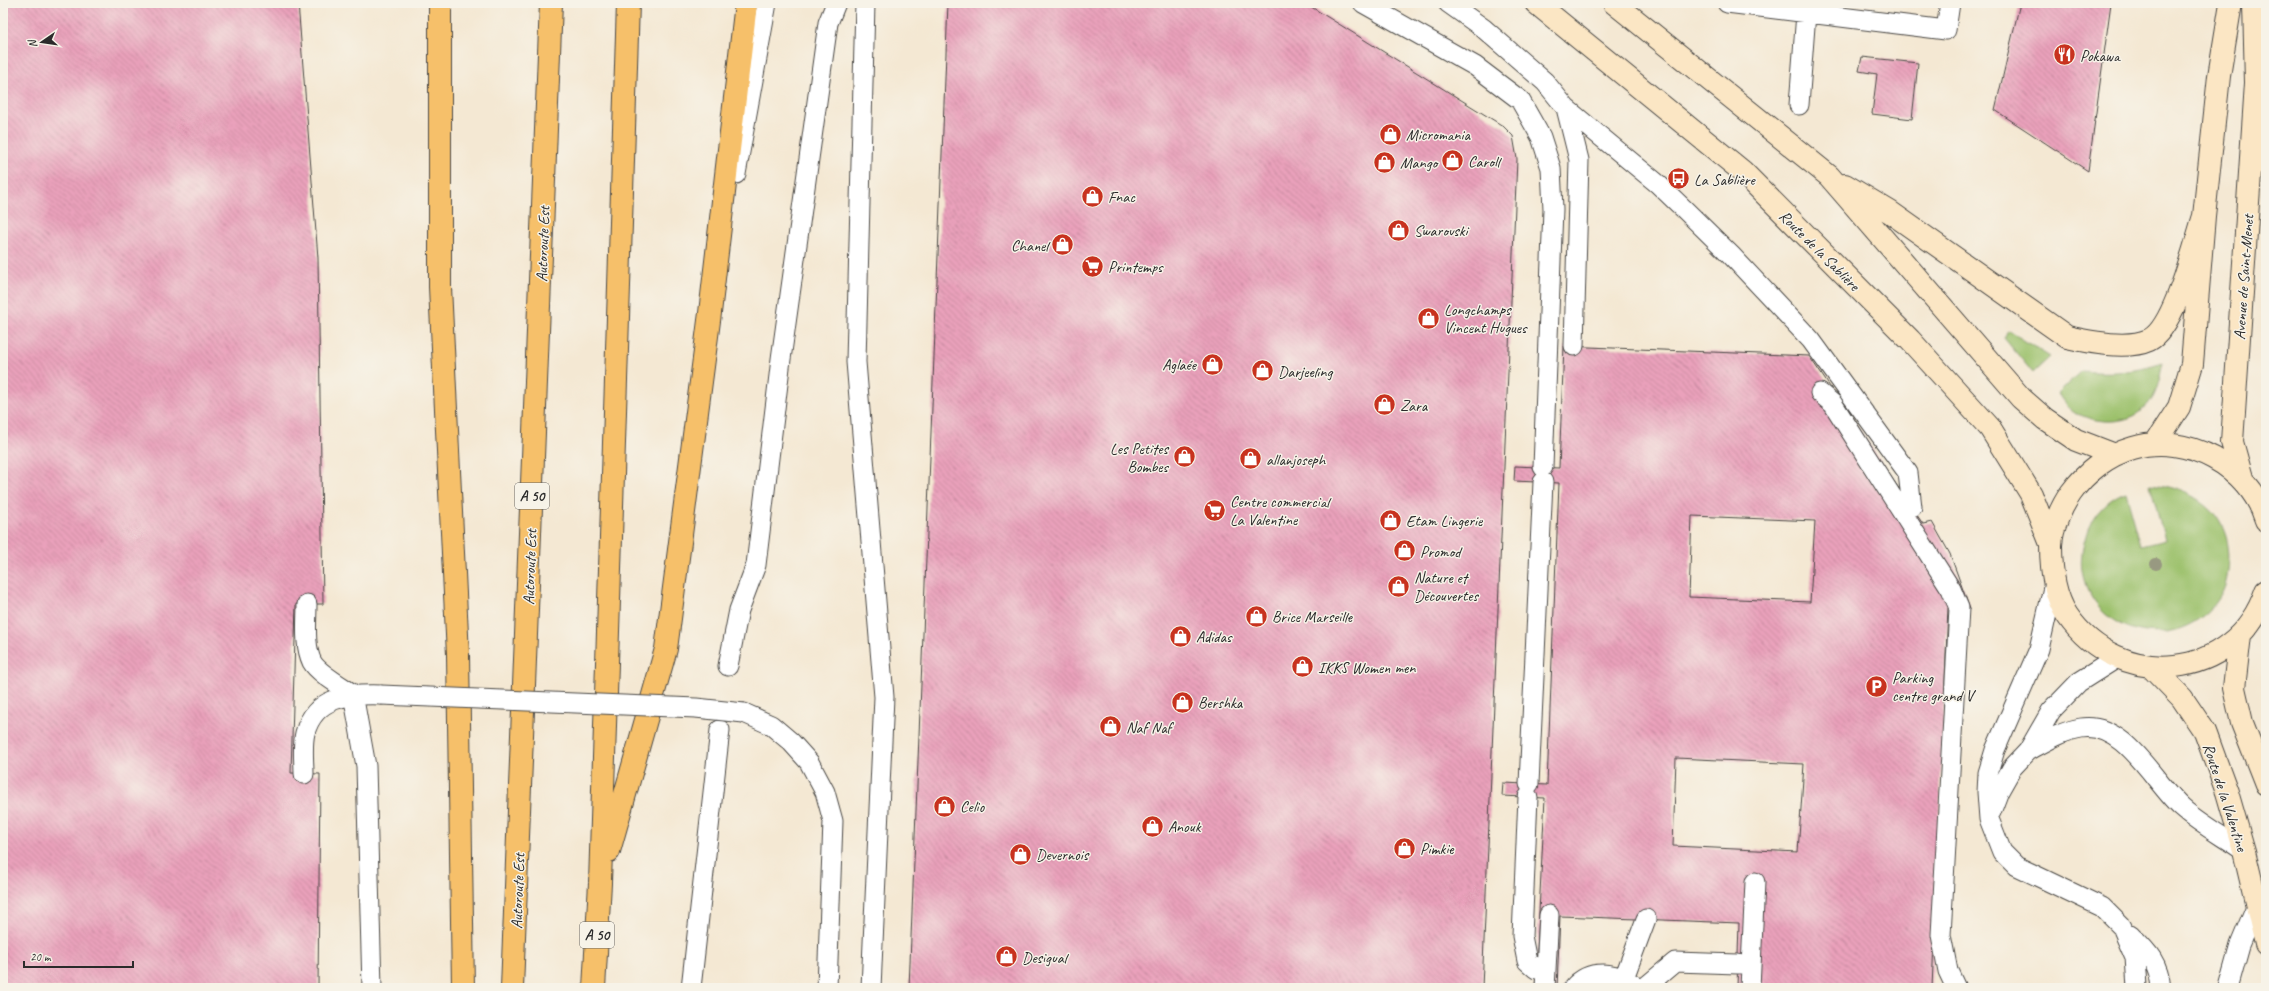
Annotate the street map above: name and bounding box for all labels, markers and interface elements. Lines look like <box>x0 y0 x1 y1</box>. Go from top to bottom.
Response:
north arrow <box>22 22 62 62</box>
text: N <box>24 37 40 49</box>
restaurant icon: Pokawa <box>2051 42 2077 68</box>
place label: Pokawa <box>2080 46 2121 66</box>
shop icon: Micromania <box>1378 121 1404 147</box>
place label: Micromania <box>1406 125 1471 145</box>
shop icon: Caroll <box>1439 148 1465 174</box>
shop icon: Mango <box>1371 149 1397 175</box>
place label: Caroll <box>1468 152 1503 172</box>
place label: Mango <box>1400 153 1439 173</box>
bus stop icon: La Sablière <box>1665 166 1691 192</box>
place label: La Sablière <box>1694 170 1756 190</box>
shop icon: Fnac <box>1080 183 1106 209</box>
place label: Fnac <box>1108 187 1136 207</box>
street label: Autoroute Est <box>532 204 554 282</box>
street label: Route de la Sablière <box>1775 206 1865 296</box>
street label: Avenue de Saint-Menet <box>2230 212 2258 340</box>
shop icon: Swarovski <box>1386 217 1412 243</box>
place label: Swarovski <box>1414 221 1470 241</box>
shop icon: Chanel <box>1050 232 1076 258</box>
place label: Chanel <box>1011 236 1051 256</box>
supermarket icon: Printemps <box>1080 253 1106 279</box>
place label: Printemps <box>1108 257 1164 277</box>
place label: Longchamps Vincent Hugues <box>1444 300 1528 338</box>
shop icon: Longchamps Vincent Hugues <box>1416 305 1442 331</box>
shop icon: Aglaée <box>1199 351 1225 377</box>
place label: Aglaée <box>1162 355 1198 375</box>
shop icon: Darjeeling <box>1250 358 1276 384</box>
place label: Darjeeling <box>1278 362 1334 382</box>
shop icon: Zara <box>1371 392 1397 418</box>
place label: Zara <box>1400 396 1429 416</box>
place label: Les Petites Bombes <box>1110 439 1170 477</box>
shop icon: Les Petites Bombes <box>1171 444 1197 470</box>
shop icon: allanjoseph <box>1237 446 1263 472</box>
place label: allanjoseph <box>1266 450 1327 470</box>
road number: A 50 <box>515 483 549 509</box>
place label: Centre commercial La Valentine <box>1230 492 1332 530</box>
supermarket icon: Centre commercial La Valentine <box>1202 497 1228 523</box>
shop icon: Etam Lingerie <box>1377 507 1403 533</box>
place label: Etam Lingerie <box>1406 511 1484 531</box>
street label: Autoroute Est <box>519 527 541 605</box>
shop icon: Promod <box>1391 538 1417 564</box>
place label: Promod <box>1420 542 1463 562</box>
place label: Nature et Découvertes <box>1414 568 1479 606</box>
shop icon: Nature et Découvertes <box>1385 573 1411 599</box>
shop icon: Brice Marseille <box>1244 603 1270 629</box>
place label: Brice Marseille <box>1272 607 1354 627</box>
shop icon: Adidas <box>1167 623 1193 649</box>
place label: Adidas <box>1196 627 1233 647</box>
shop icon: IKKS Women men <box>1290 654 1316 680</box>
place label: IKKS Women men <box>1318 658 1416 678</box>
place label: Parking centre grand V <box>1892 668 1977 706</box>
parking icon: Parking centre grand V <box>1863 673 1889 699</box>
shop icon: Bershka <box>1170 689 1196 715</box>
place label: Bershka <box>1198 693 1244 713</box>
shop icon: Naf Naf <box>1097 714 1123 740</box>
place label: Naf Naf <box>1126 718 1175 738</box>
street label: Route de la Valentine <box>2198 741 2252 856</box>
shop icon: Celio <box>931 793 957 819</box>
place label: Celio <box>960 797 986 817</box>
shop icon: Anouk <box>1139 813 1165 839</box>
place label: Anouk <box>1168 817 1202 837</box>
shop icon: Pimkie <box>1392 835 1418 861</box>
place label: Pimkie <box>1420 839 1455 859</box>
shop icon: Devernois <box>1008 841 1034 867</box>
place label: Devernois <box>1036 845 1090 865</box>
street label: Autoroute Est <box>507 851 529 929</box>
road number: A 50 <box>580 922 614 948</box>
scale bar <box>24 943 133 969</box>
shop icon: Desigual <box>993 944 1019 970</box>
place label: Desigual <box>1022 948 1070 968</box>
text: 20 m <box>30 949 52 965</box>

